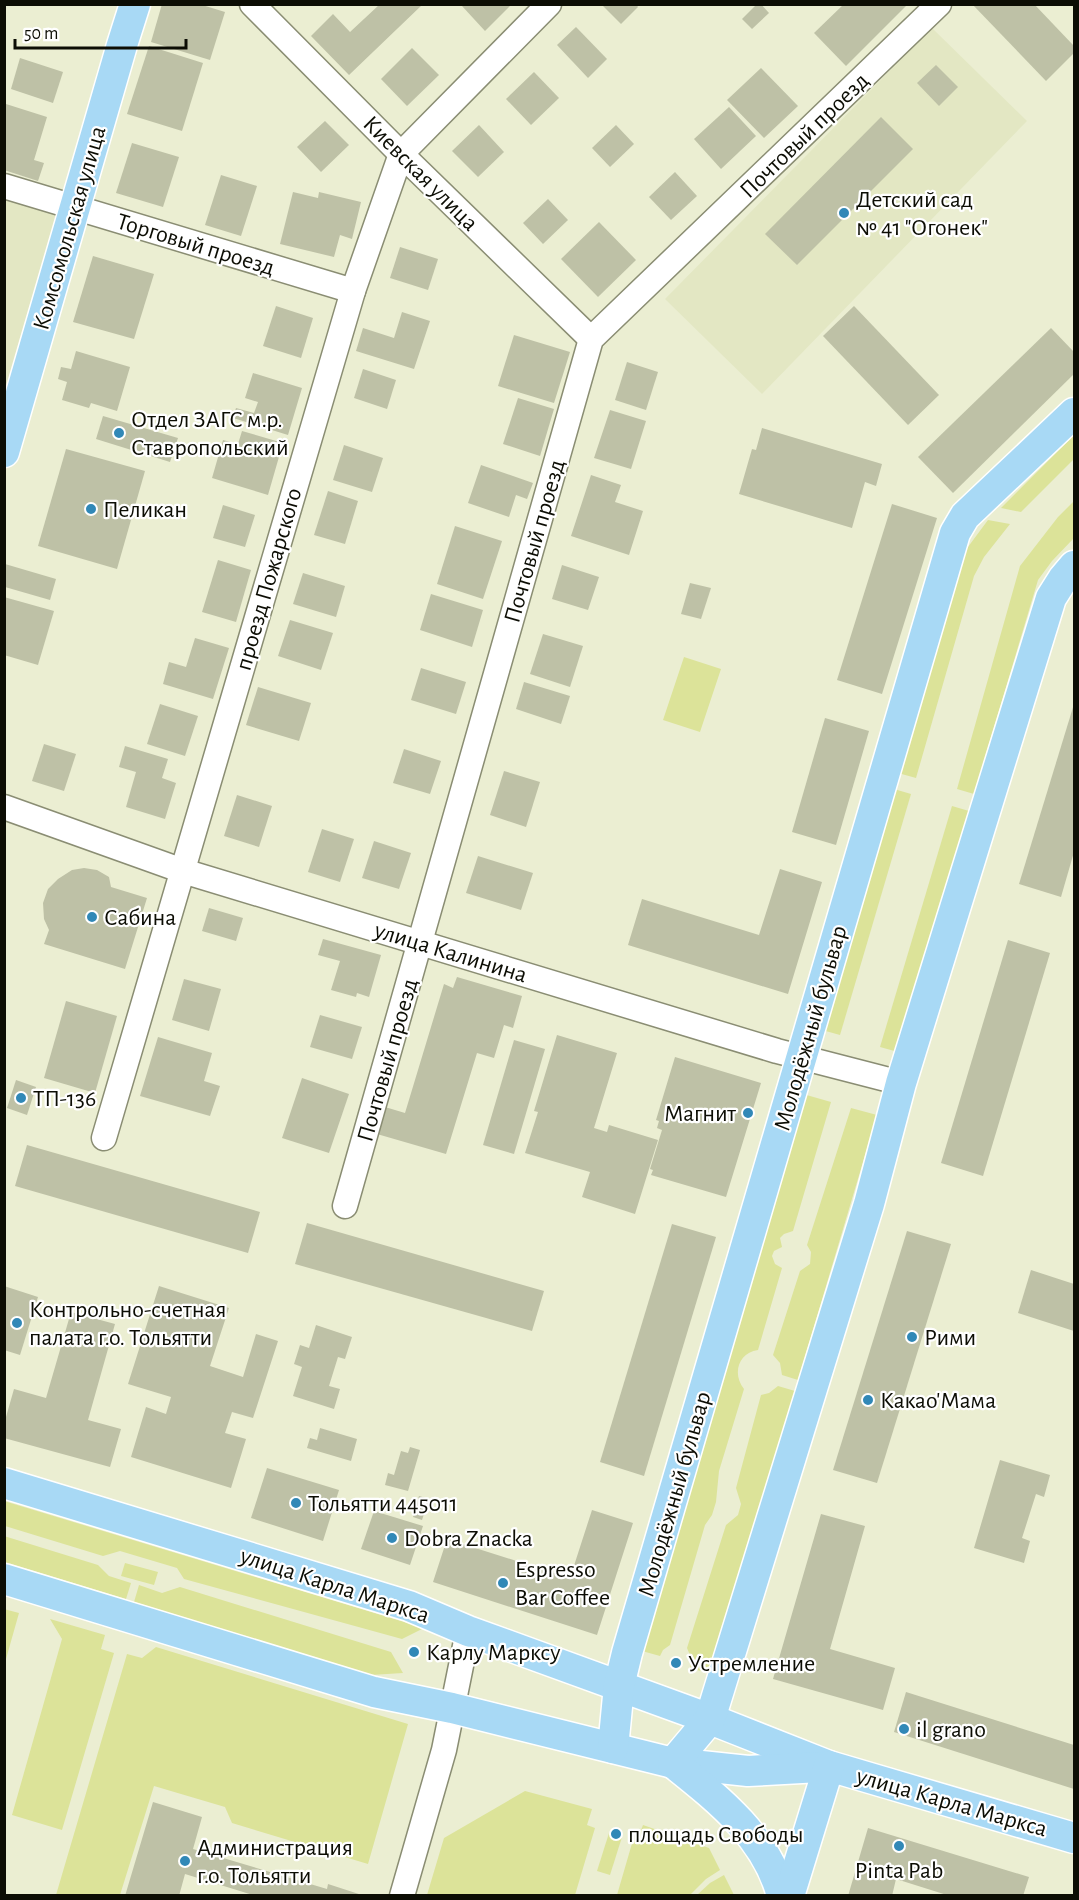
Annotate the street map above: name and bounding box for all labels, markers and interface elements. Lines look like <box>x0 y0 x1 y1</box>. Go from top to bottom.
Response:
scale bar <box>15 12 186 50</box>
text: 50 m <box>24 25 58 43</box>
street label: Почтовый проезд <box>736 68 874 203</box>
street label: Киевская улица <box>358 112 482 236</box>
street label: Комсомольская улица <box>29 124 111 333</box>
place label: Детский сад № 41 "Огонек" <box>856 188 988 240</box>
marker: Детский сад № 41 "Огонек" <box>837 206 851 220</box>
street label: Торговый проезд <box>114 210 277 280</box>
place label: Отдел ЗАГС м.р. Ставропольский <box>131 408 289 460</box>
marker: Отдел ЗАГС м.р. Ставропольский <box>112 426 126 440</box>
street label: Почтовый проезд <box>500 457 570 626</box>
street label: проезд Пожарского <box>231 485 307 673</box>
place label: Пеликан <box>103 498 187 522</box>
marker: Пеликан <box>84 502 98 516</box>
place label: Сабина <box>104 906 176 930</box>
marker: Сабина <box>85 910 99 924</box>
street label: улица Калинина <box>371 918 530 988</box>
street label: Молодёжный бульвар <box>770 923 852 1134</box>
street label: Почтовый проезд <box>353 976 423 1145</box>
place label: ТП-136 <box>33 1087 96 1111</box>
marker: ТП-136 <box>14 1091 28 1105</box>
place label: Магнит <box>664 1102 736 1126</box>
marker: Магнит <box>741 1106 755 1120</box>
place label: Контрольно-счетная палата г.о. Тольятти <box>29 1298 226 1350</box>
marker: Контрольно-счетная палата г.о. Тольятти <box>10 1316 24 1330</box>
place label: Рими <box>924 1326 976 1350</box>
marker: Рими <box>905 1330 919 1344</box>
street label: Молодёжный бульвар <box>634 1389 716 1600</box>
place label: Какао'Мама <box>880 1389 996 1413</box>
marker: Какао'Мама <box>861 1393 875 1407</box>
place label: Тольятти 445011 <box>308 1492 458 1516</box>
marker: Тольятти 445011 <box>289 1496 303 1510</box>
place label: Dobra Znacka <box>404 1527 533 1551</box>
marker: Dobra Znacka <box>385 1531 399 1545</box>
street label: улица Карла Маркса <box>236 1544 432 1628</box>
place label: Espresso Bar Coffee <box>515 1558 610 1610</box>
marker: Espresso Bar Coffee <box>496 1576 510 1590</box>
place label: Карлу Марксу <box>426 1641 561 1665</box>
marker: Карлу Марксу <box>407 1645 421 1659</box>
place label: Устремление <box>688 1652 815 1676</box>
marker: Устремление <box>669 1656 683 1670</box>
place label: il grano <box>916 1718 986 1742</box>
marker: il grano <box>897 1722 911 1736</box>
street label: улица Карла Маркса <box>853 1764 1050 1842</box>
place label: площадь Свободы <box>628 1823 804 1847</box>
marker: площадь Свободы <box>609 1827 623 1841</box>
place label: Администрация г.о. Тольятти <box>197 1836 353 1888</box>
marker: Pinta Pab <box>892 1839 906 1853</box>
marker: Администрация г.о. Тольятти <box>178 1854 192 1868</box>
place label: Pinta Pab <box>855 1859 943 1883</box>

